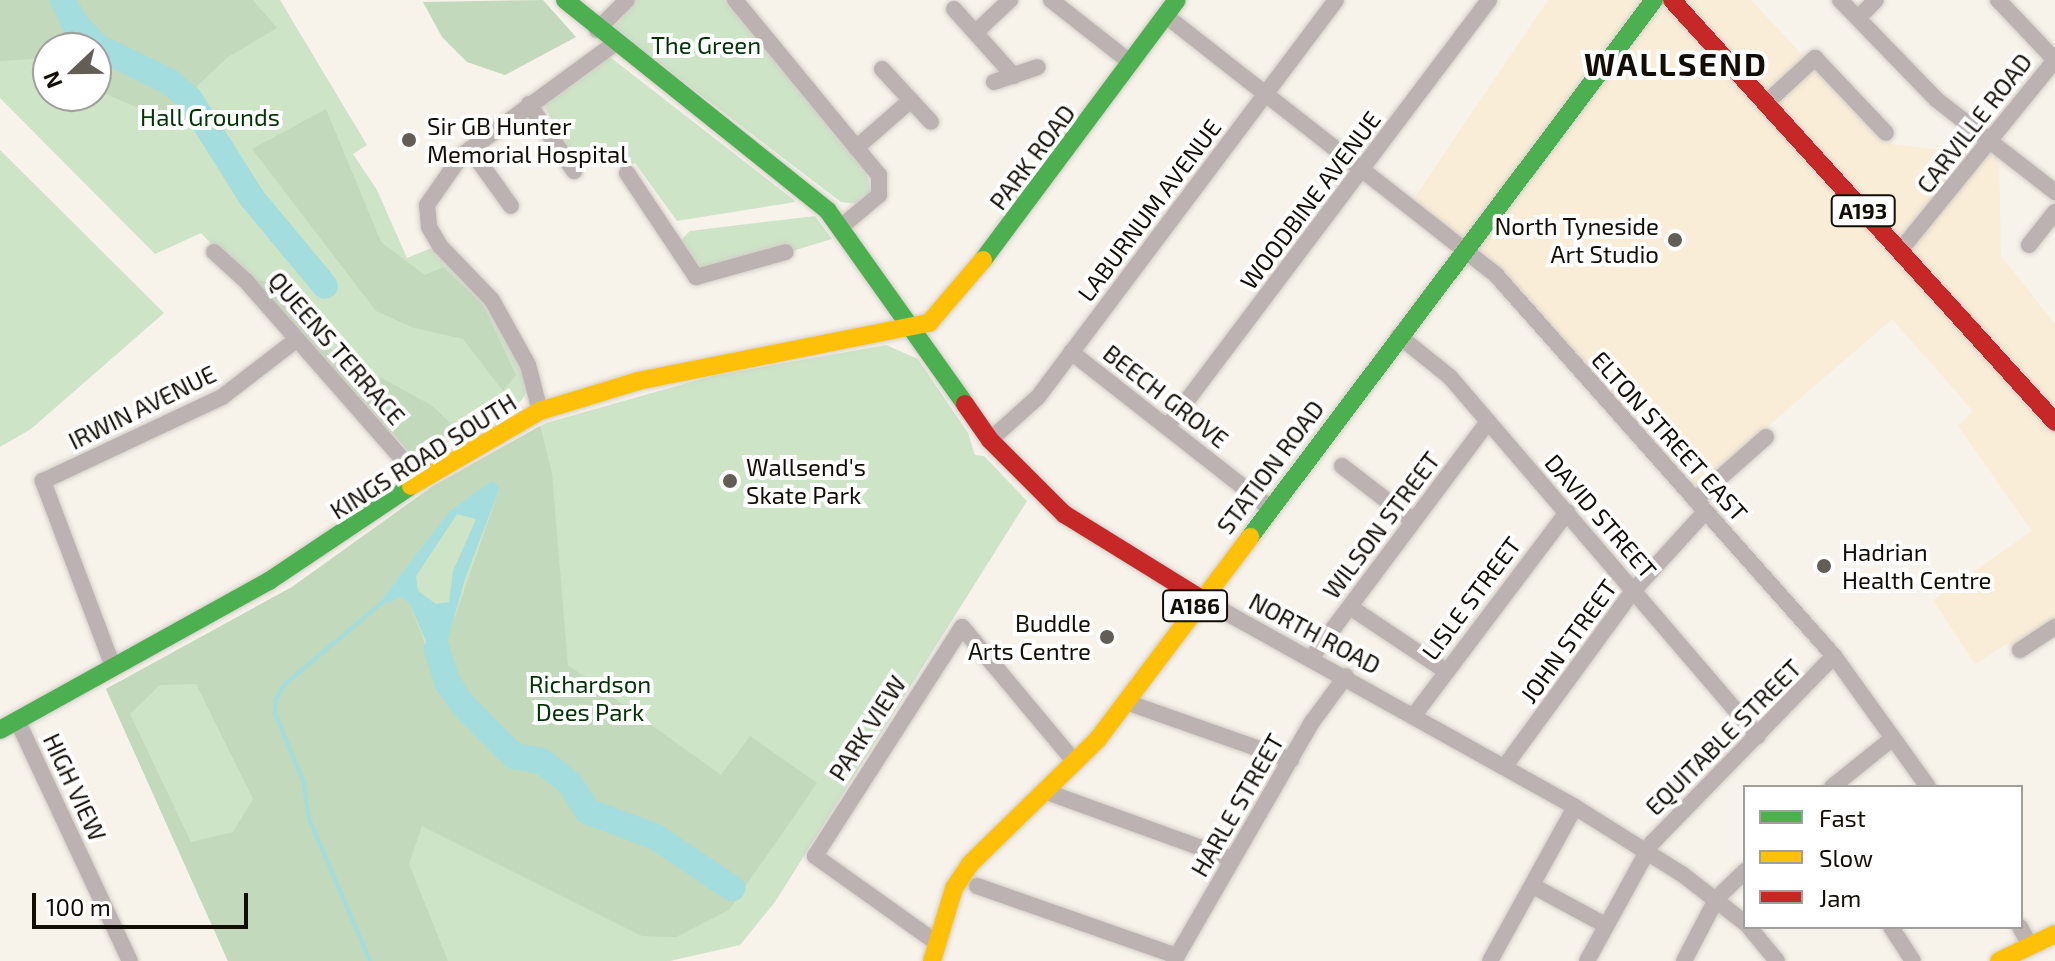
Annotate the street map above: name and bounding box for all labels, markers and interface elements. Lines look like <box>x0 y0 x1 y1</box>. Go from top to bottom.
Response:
park label: The Green <box>651 31 761 59</box>
north arrow <box>32 32 112 112</box>
district label: WALLSEND <box>1584 44 1768 82</box>
street label: CARVILLE ROAD <box>1911 47 2037 199</box>
text: N <box>37 68 67 92</box>
street label: PARK ROAD <box>983 99 1081 215</box>
park label: Hall Grounds <box>140 103 280 131</box>
street label: WOODBINE AVENUE <box>1233 105 1387 295</box>
place label: Sir GB Hunter Memorial Hospital <box>427 112 628 168</box>
street label: LABURNUM AVENUE <box>1071 113 1227 307</box>
marker: Sir GB Hunter Memorial Hospital <box>398 129 420 151</box>
road number: A193 <box>1829 193 1897 229</box>
place label: North Tyneside Art Studio <box>1494 212 1659 268</box>
marker: North Tyneside Art Studio <box>1666 231 1684 249</box>
street label: QUEENS TERRACE <box>263 265 411 431</box>
street label: BEECH GROVE <box>1098 338 1234 454</box>
street label: ELTON STREET EAST <box>1586 345 1754 527</box>
street label: IRWIN AVENUE <box>63 359 221 455</box>
street label: KINGS ROAD SOUTH <box>325 387 521 525</box>
street label: STATION ROAD <box>1210 395 1330 539</box>
street label: WILSON STREET <box>1316 446 1446 604</box>
street label: DAVID STREET <box>1539 448 1663 584</box>
place label: Wallsend's Skate Park <box>746 453 866 509</box>
marker: Wallsend's Skate Park <box>721 472 739 490</box>
street label: LISLE STREET <box>1415 531 1527 665</box>
place label: Hadrian Health Centre <box>1842 538 1991 594</box>
marker: Hadrian Health Centre <box>1813 555 1835 577</box>
street label: JOHN STREET <box>1514 574 1622 708</box>
street label: NORTH ROAD <box>1244 586 1386 680</box>
road number: A186 <box>1161 588 1229 624</box>
place label: Buddle Arts Centre <box>968 609 1091 665</box>
marker: Buddle Arts Centre <box>1098 628 1116 646</box>
street label: EQUITABLE STREET <box>1639 653 1807 821</box>
park label: Richardson Dees Park <box>529 670 651 726</box>
street label: PARK VIEW <box>822 670 912 786</box>
street label: HIGH VIEW <box>37 728 113 846</box>
street label: HARLE STREET <box>1185 729 1289 881</box>
legend <box>1743 785 2023 929</box>
text: Fast <box>1819 803 1866 832</box>
text: Slow <box>1819 843 1873 872</box>
scale bar <box>36 877 252 927</box>
text: Jam <box>1819 883 1861 912</box>
text: 100 m <box>46 892 111 921</box>

